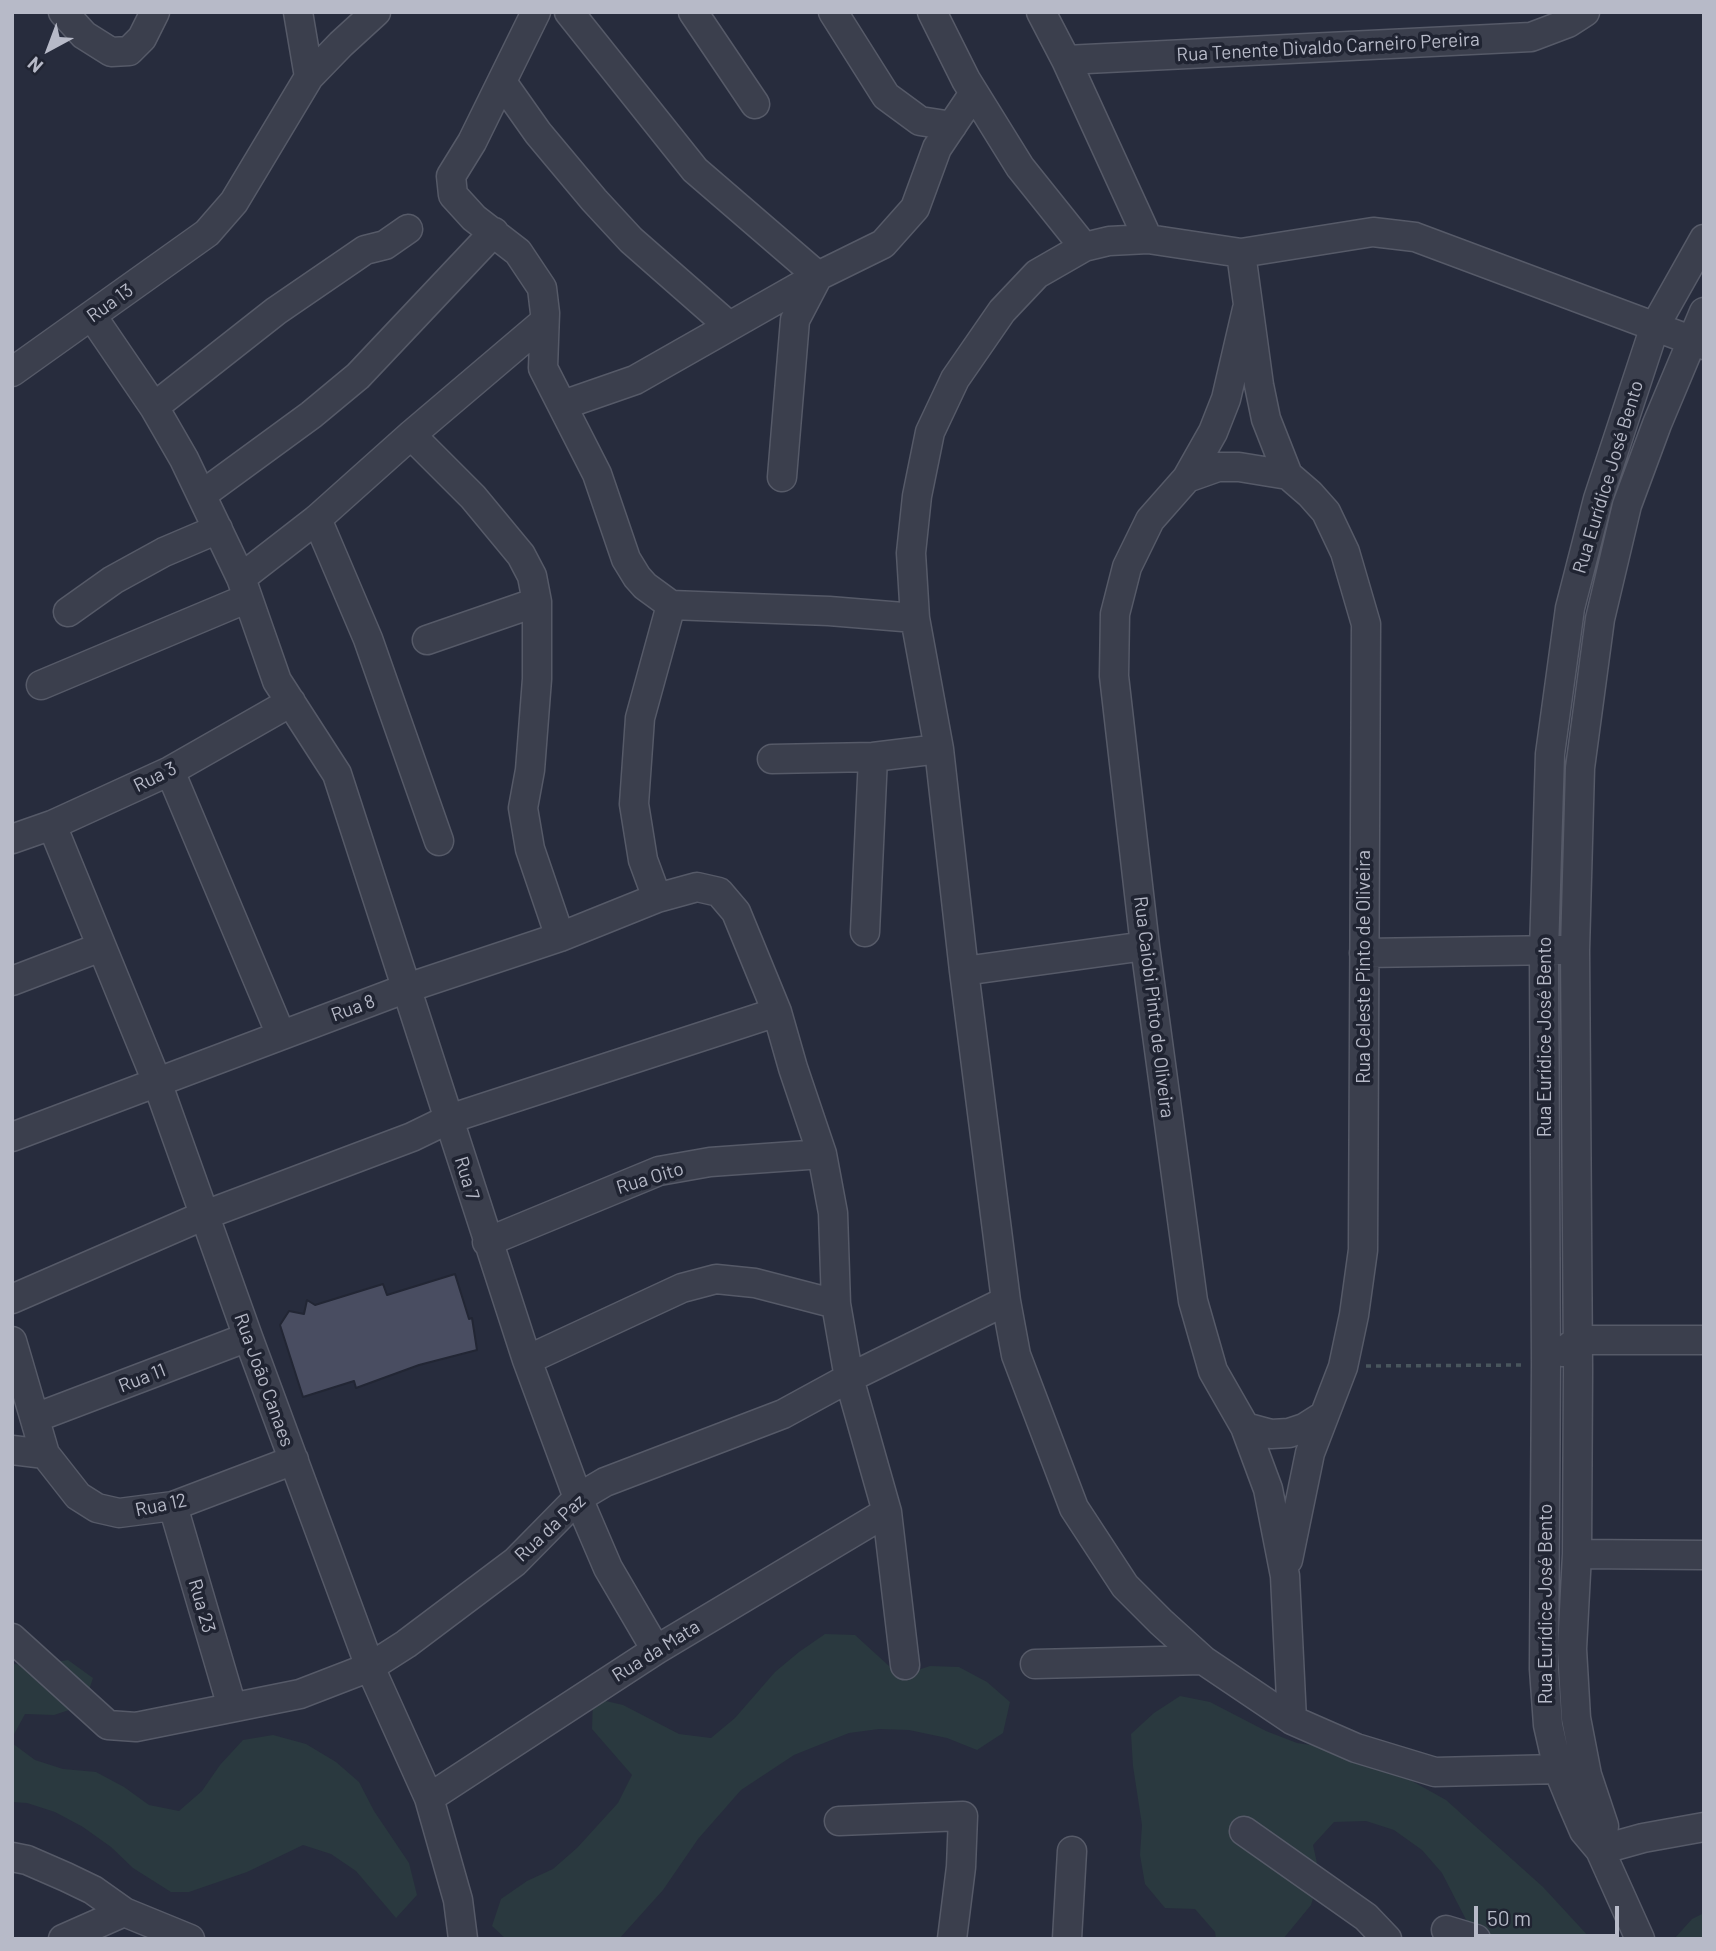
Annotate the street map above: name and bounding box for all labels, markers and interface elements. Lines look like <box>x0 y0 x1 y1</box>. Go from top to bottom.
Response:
north arrow <box>14 14 84 84</box>
street label: Rua Tenente Divaldo Carneiro Pereira <box>1176 28 1480 66</box>
text: N <box>23 52 47 78</box>
street label: Rua 13 <box>82 279 138 327</box>
street label: Rua Eurídice José Bento <box>1568 378 1648 576</box>
street label: Rua 3 <box>130 757 180 797</box>
street label: Rua Celeste Pinto de Oliveira <box>1353 850 1375 1084</box>
street label: Rua Caiobi Pinto de Oliveira <box>1129 895 1179 1119</box>
street label: Rua Eurídice José Bento <box>1534 937 1556 1137</box>
street label: Rua 8 <box>328 990 378 1026</box>
street label: Rua 7 <box>450 1153 484 1203</box>
street label: Rua Oito <box>614 1157 686 1199</box>
street label: Rua João Canaes <box>229 1310 299 1450</box>
street label: Rua 11 <box>115 1359 169 1397</box>
street label: Rua 12 <box>133 1488 189 1522</box>
street label: Rua da Paz <box>510 1489 590 1567</box>
street label: Rua Eurídice José Bento <box>1535 1504 1557 1704</box>
street label: Rua 23 <box>183 1576 221 1636</box>
street label: Rua da Mata <box>608 1615 704 1687</box>
scale bar <box>1478 1892 1623 1936</box>
text: 50 m <box>1487 1905 1531 1930</box>

